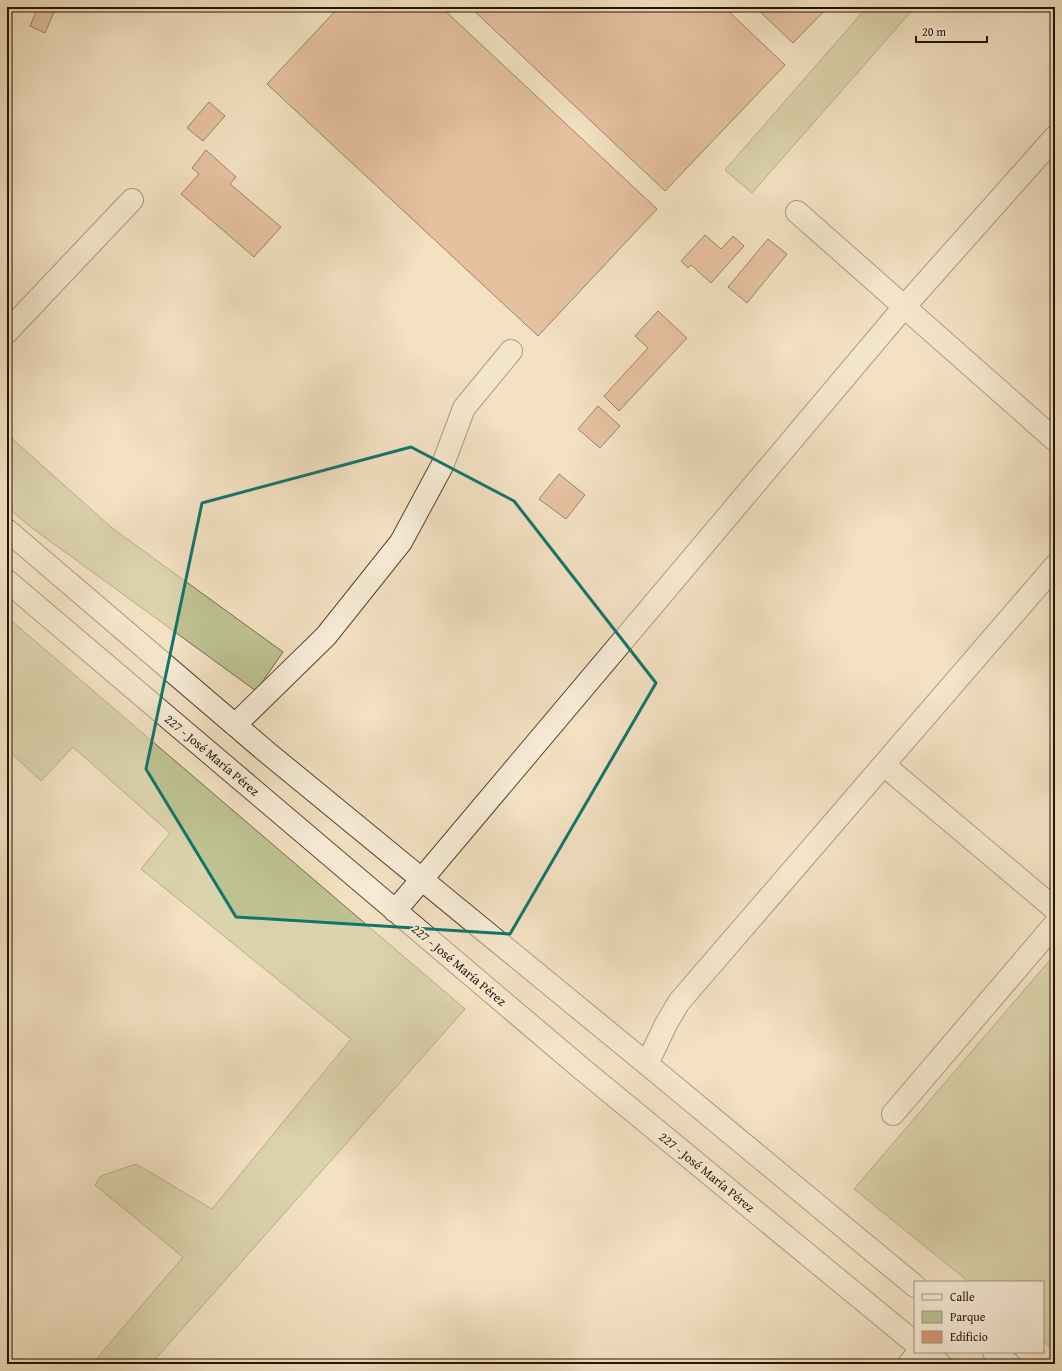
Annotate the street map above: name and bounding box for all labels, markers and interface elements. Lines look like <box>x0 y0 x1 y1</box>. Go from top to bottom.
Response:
scale bar <box>916 18 987 44</box>
text: 20 m <box>922 23 946 40</box>
street label: 227 - José María Pérez <box>160 710 264 801</box>
street label: 227 - José María Pérez <box>407 920 511 1011</box>
street label: 227 - José María Pérez <box>655 1127 759 1217</box>
legend <box>914 1281 1044 1353</box>
text: Calle <box>950 1288 975 1305</box>
text: Parque <box>950 1308 986 1325</box>
text: Edificio <box>950 1328 988 1345</box>

